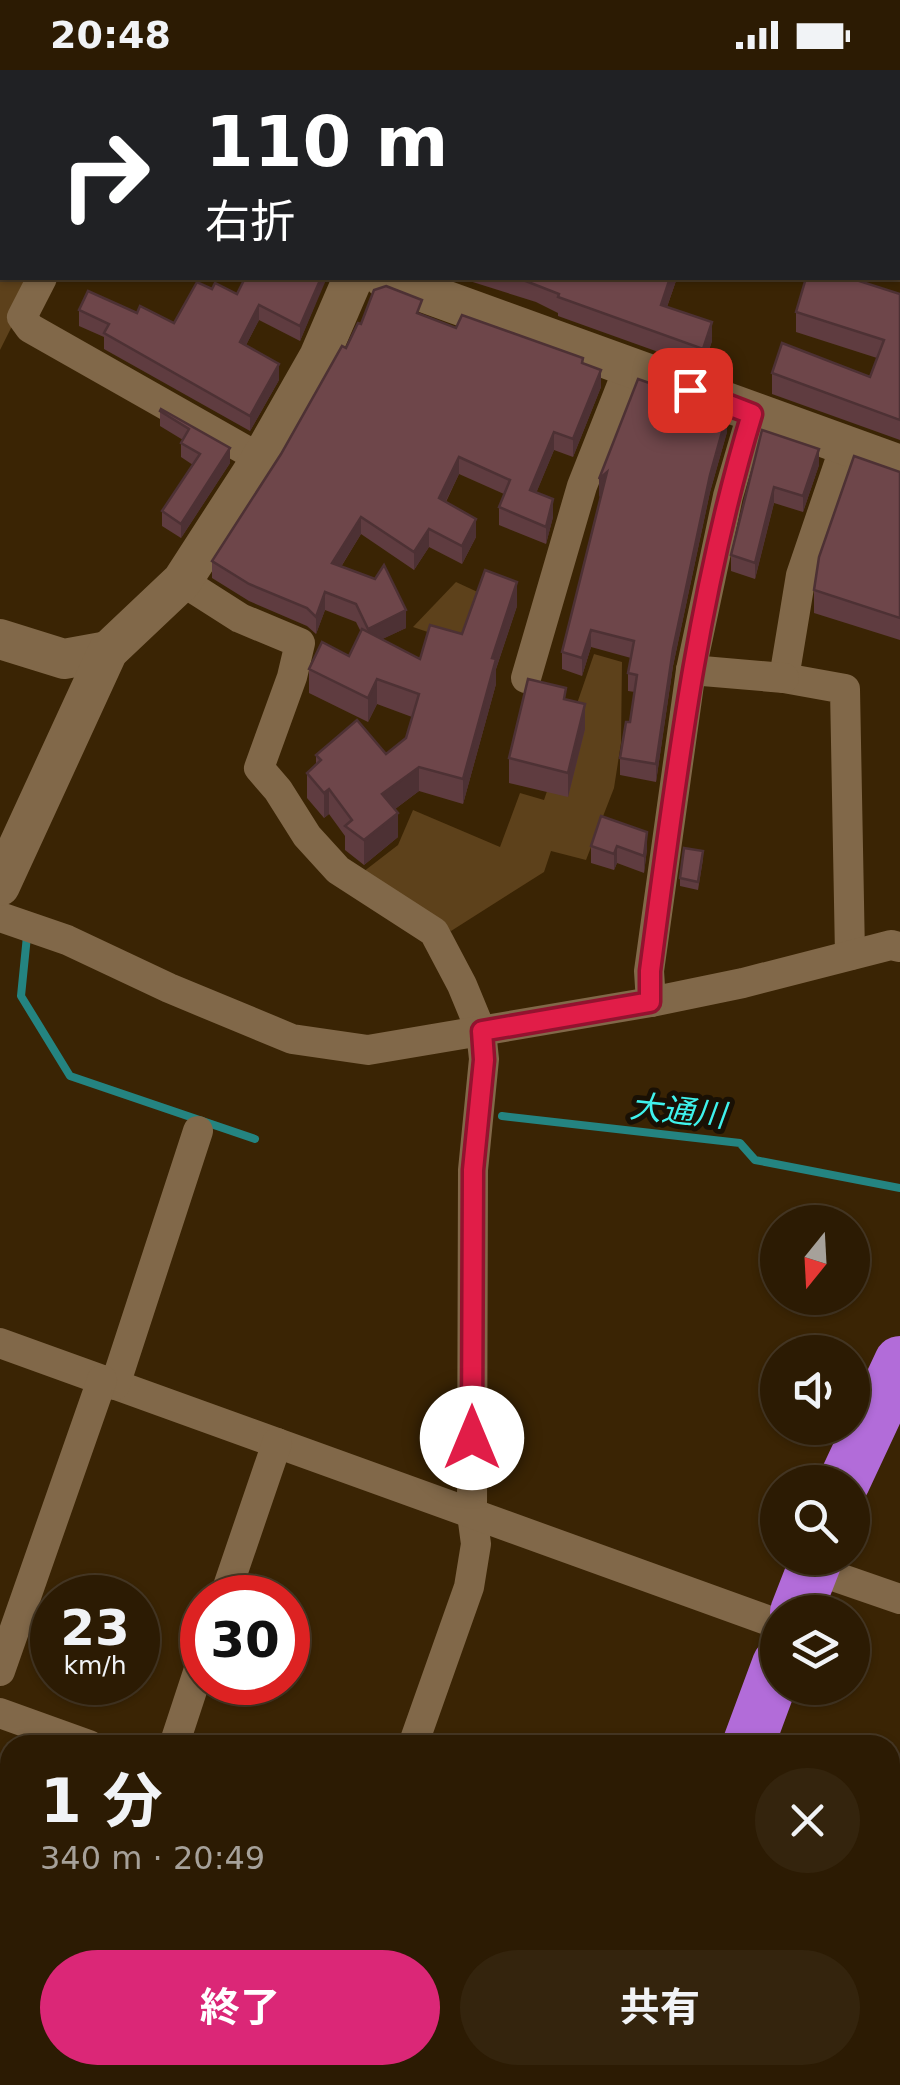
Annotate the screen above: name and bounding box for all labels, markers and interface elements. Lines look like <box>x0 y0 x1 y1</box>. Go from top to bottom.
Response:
text: 20:48 <box>50 13 171 57</box>
text: 110 m <box>205 101 448 183</box>
icon: right <box>40 110 170 240</box>
text: 右折 <box>205 195 295 248</box>
pin <box>648 348 733 433</box>
icon: arrive <box>663 363 718 418</box>
water label: 大通川 <box>628 1087 731 1135</box>
north arrow <box>760 1205 870 1315</box>
map controls <box>760 1205 870 1705</box>
button: sound <box>760 1335 870 1445</box>
position arrow <box>420 1386 524 1490</box>
button: search <box>760 1465 870 1575</box>
speed limit sign: 30 <box>180 1575 310 1705</box>
button: layers <box>760 1595 870 1705</box>
text: 23 <box>60 1599 130 1657</box>
text: km/h <box>63 1651 127 1680</box>
text: 1 分 <box>40 1766 163 1836</box>
button: close <box>755 1768 860 1873</box>
text: 340 m · 20:49 <box>40 1839 265 1877</box>
button: 終了 <box>40 1950 440 2065</box>
button: 共有 <box>460 1950 860 2065</box>

